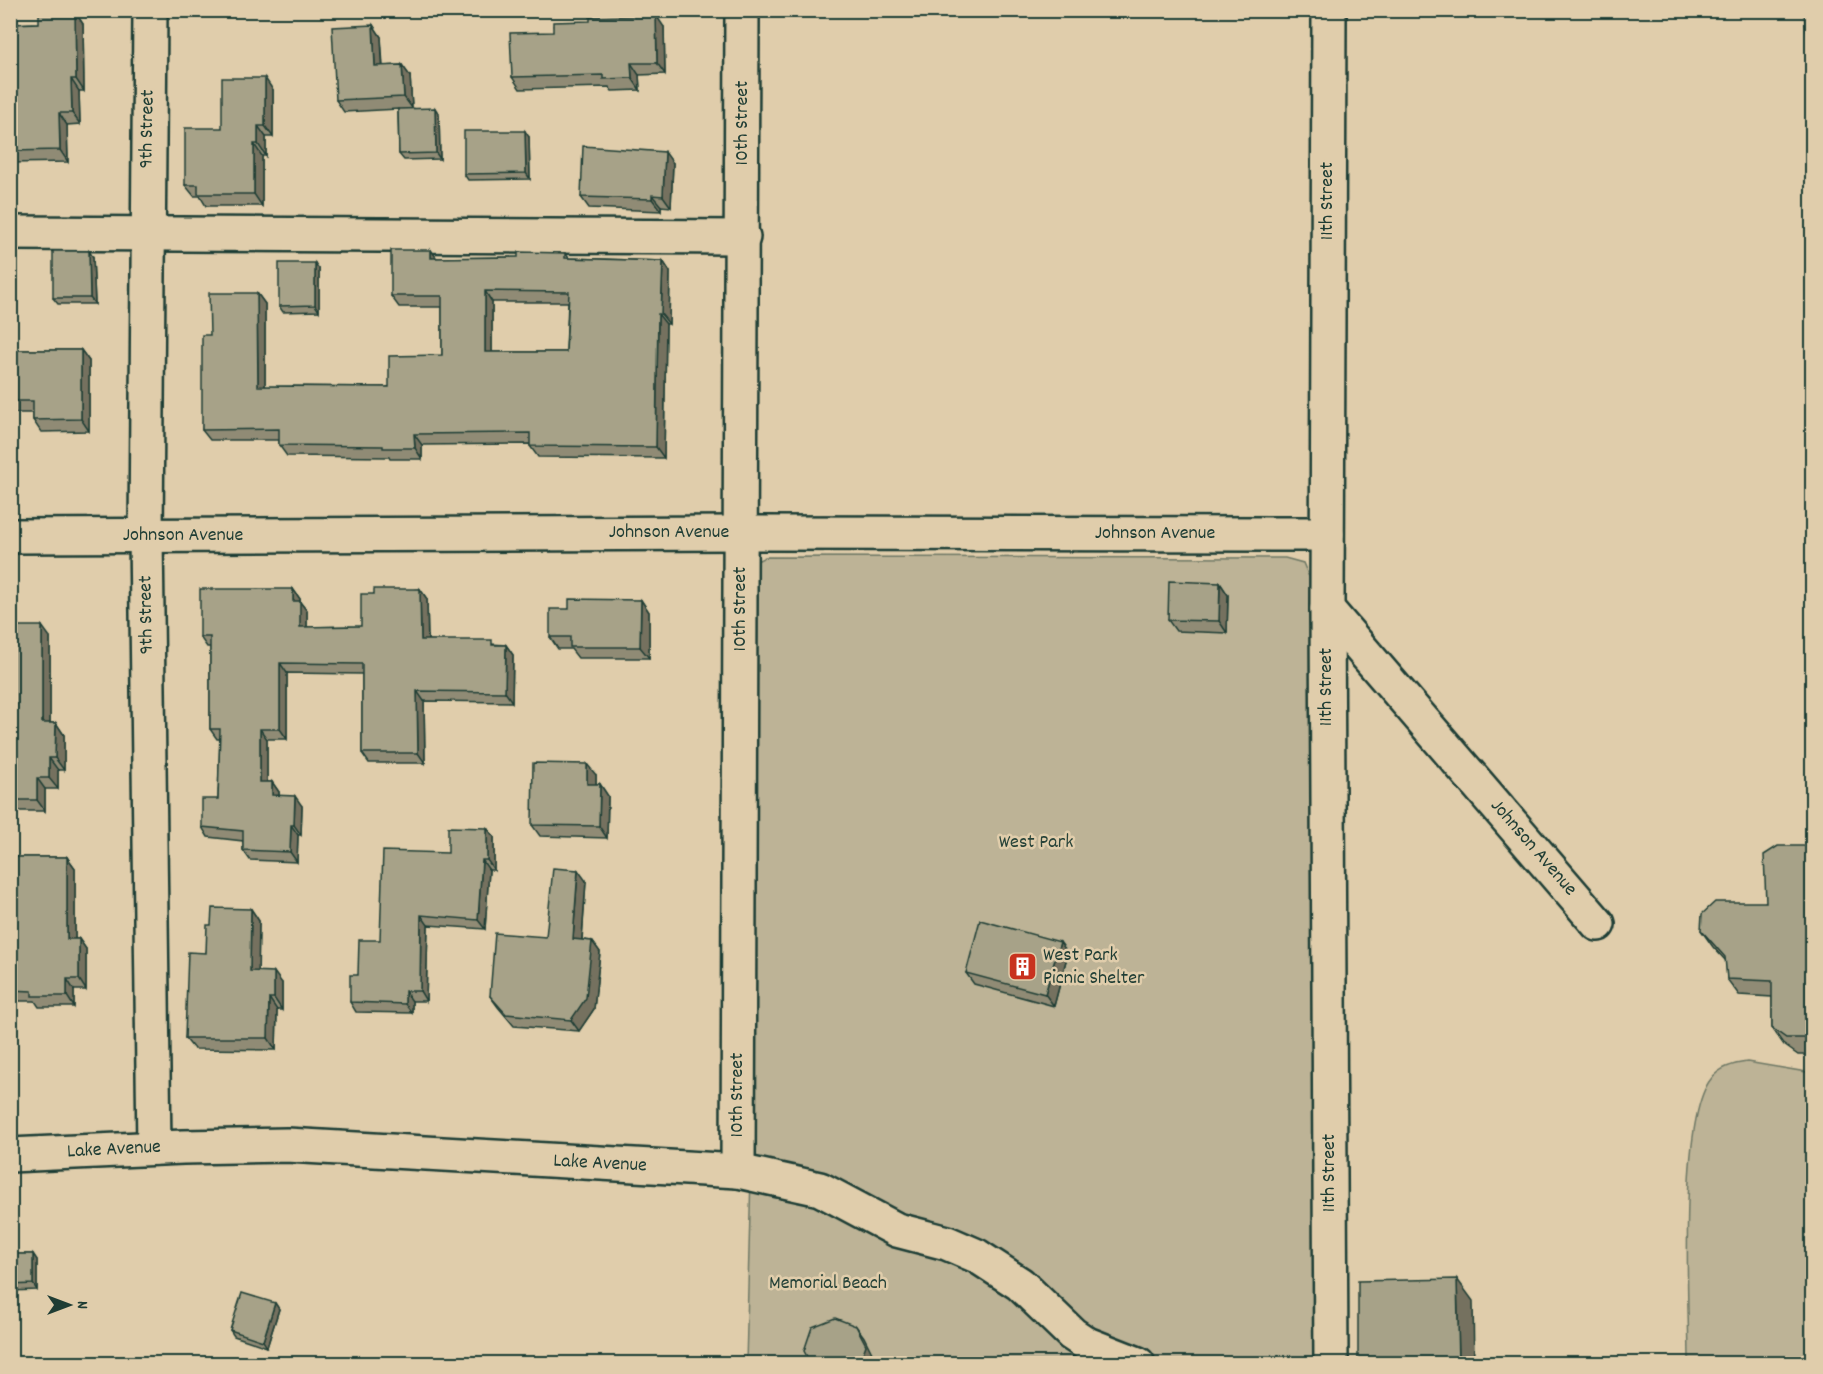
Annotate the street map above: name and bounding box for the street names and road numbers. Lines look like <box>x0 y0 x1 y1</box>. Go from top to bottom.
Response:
street label: 10th Street <box>729 81 757 166</box>
street label: 9th Street <box>133 89 163 169</box>
street label: 11th Street <box>1314 162 1342 240</box>
street label: Johnson Avenue <box>609 519 729 547</box>
street label: Johnson Avenue <box>1095 520 1215 548</box>
street label: Johnson Avenue <box>123 522 243 550</box>
street label: 10th Street <box>727 567 755 652</box>
street label: 9th Street <box>132 575 162 655</box>
street label: 11th Street <box>1313 648 1341 726</box>
street label: Johnson Avenue <box>1483 793 1583 903</box>
street label: 10th Street <box>724 1053 752 1138</box>
street label: Lake Avenue <box>66 1134 162 1166</box>
street label: 11th Street <box>1316 1134 1344 1212</box>
street label: Lake Avenue <box>552 1148 648 1180</box>

